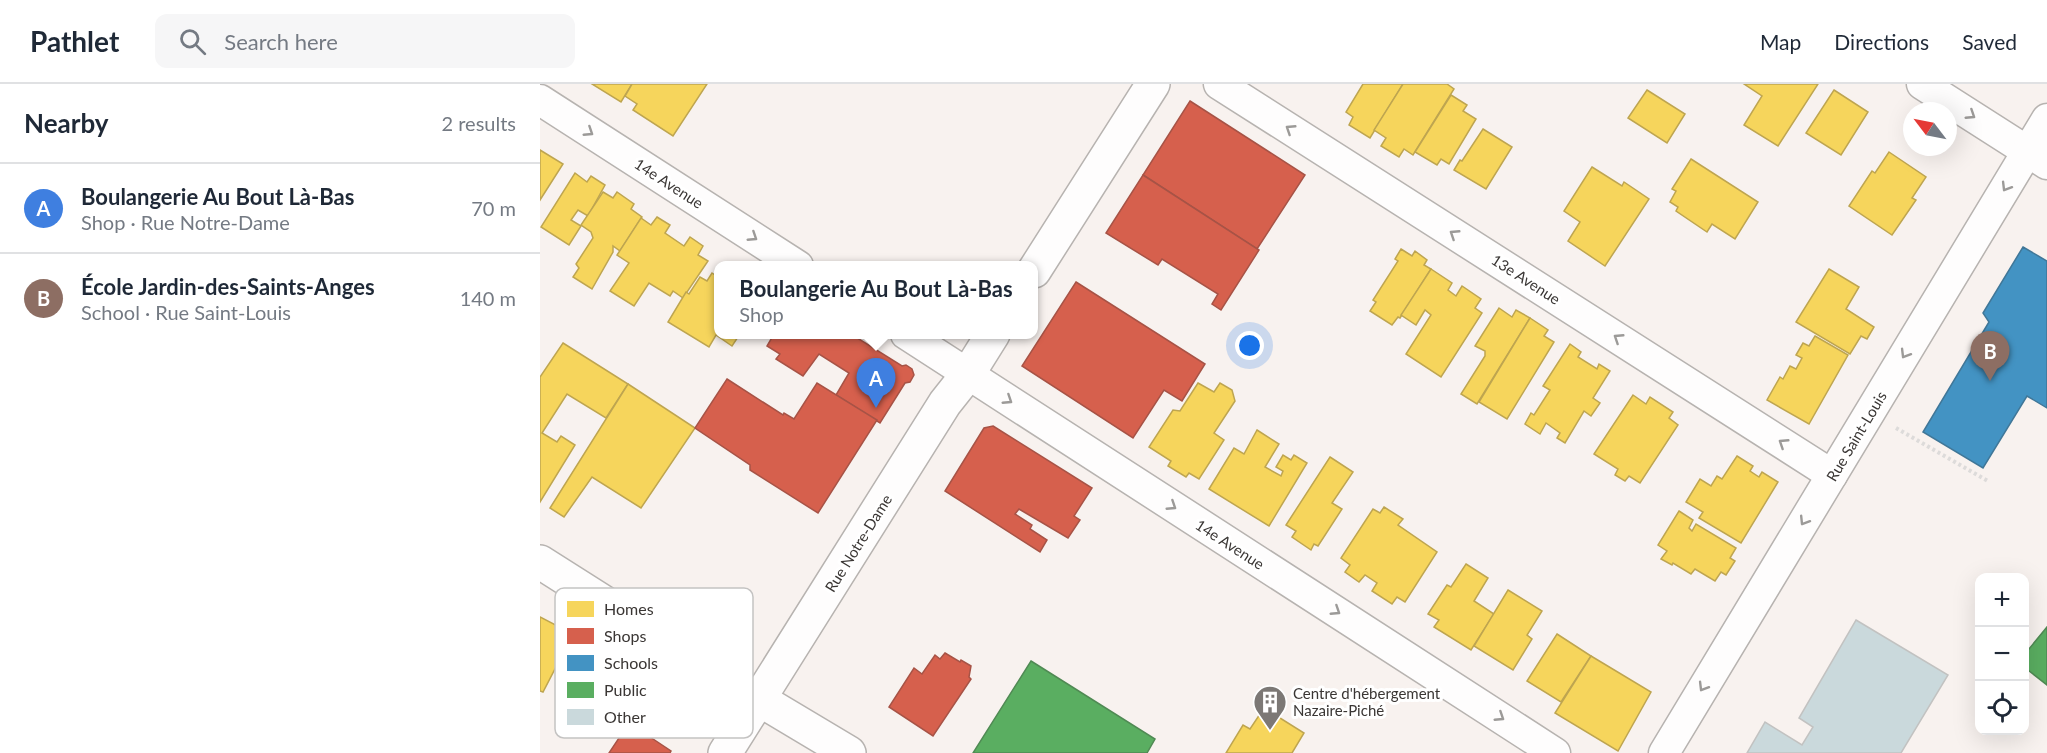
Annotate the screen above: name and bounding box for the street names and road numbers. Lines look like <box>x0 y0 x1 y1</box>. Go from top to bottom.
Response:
street label: 14e Avenue <box>631 154 707 212</box>
street label: 13e Avenue <box>1488 250 1564 308</box>
street label: Rue Saint-Louis <box>1822 388 1890 484</box>
street label: Rue Notre-Dame <box>821 491 895 595</box>
street label: 14e Avenue <box>1192 515 1268 573</box>

